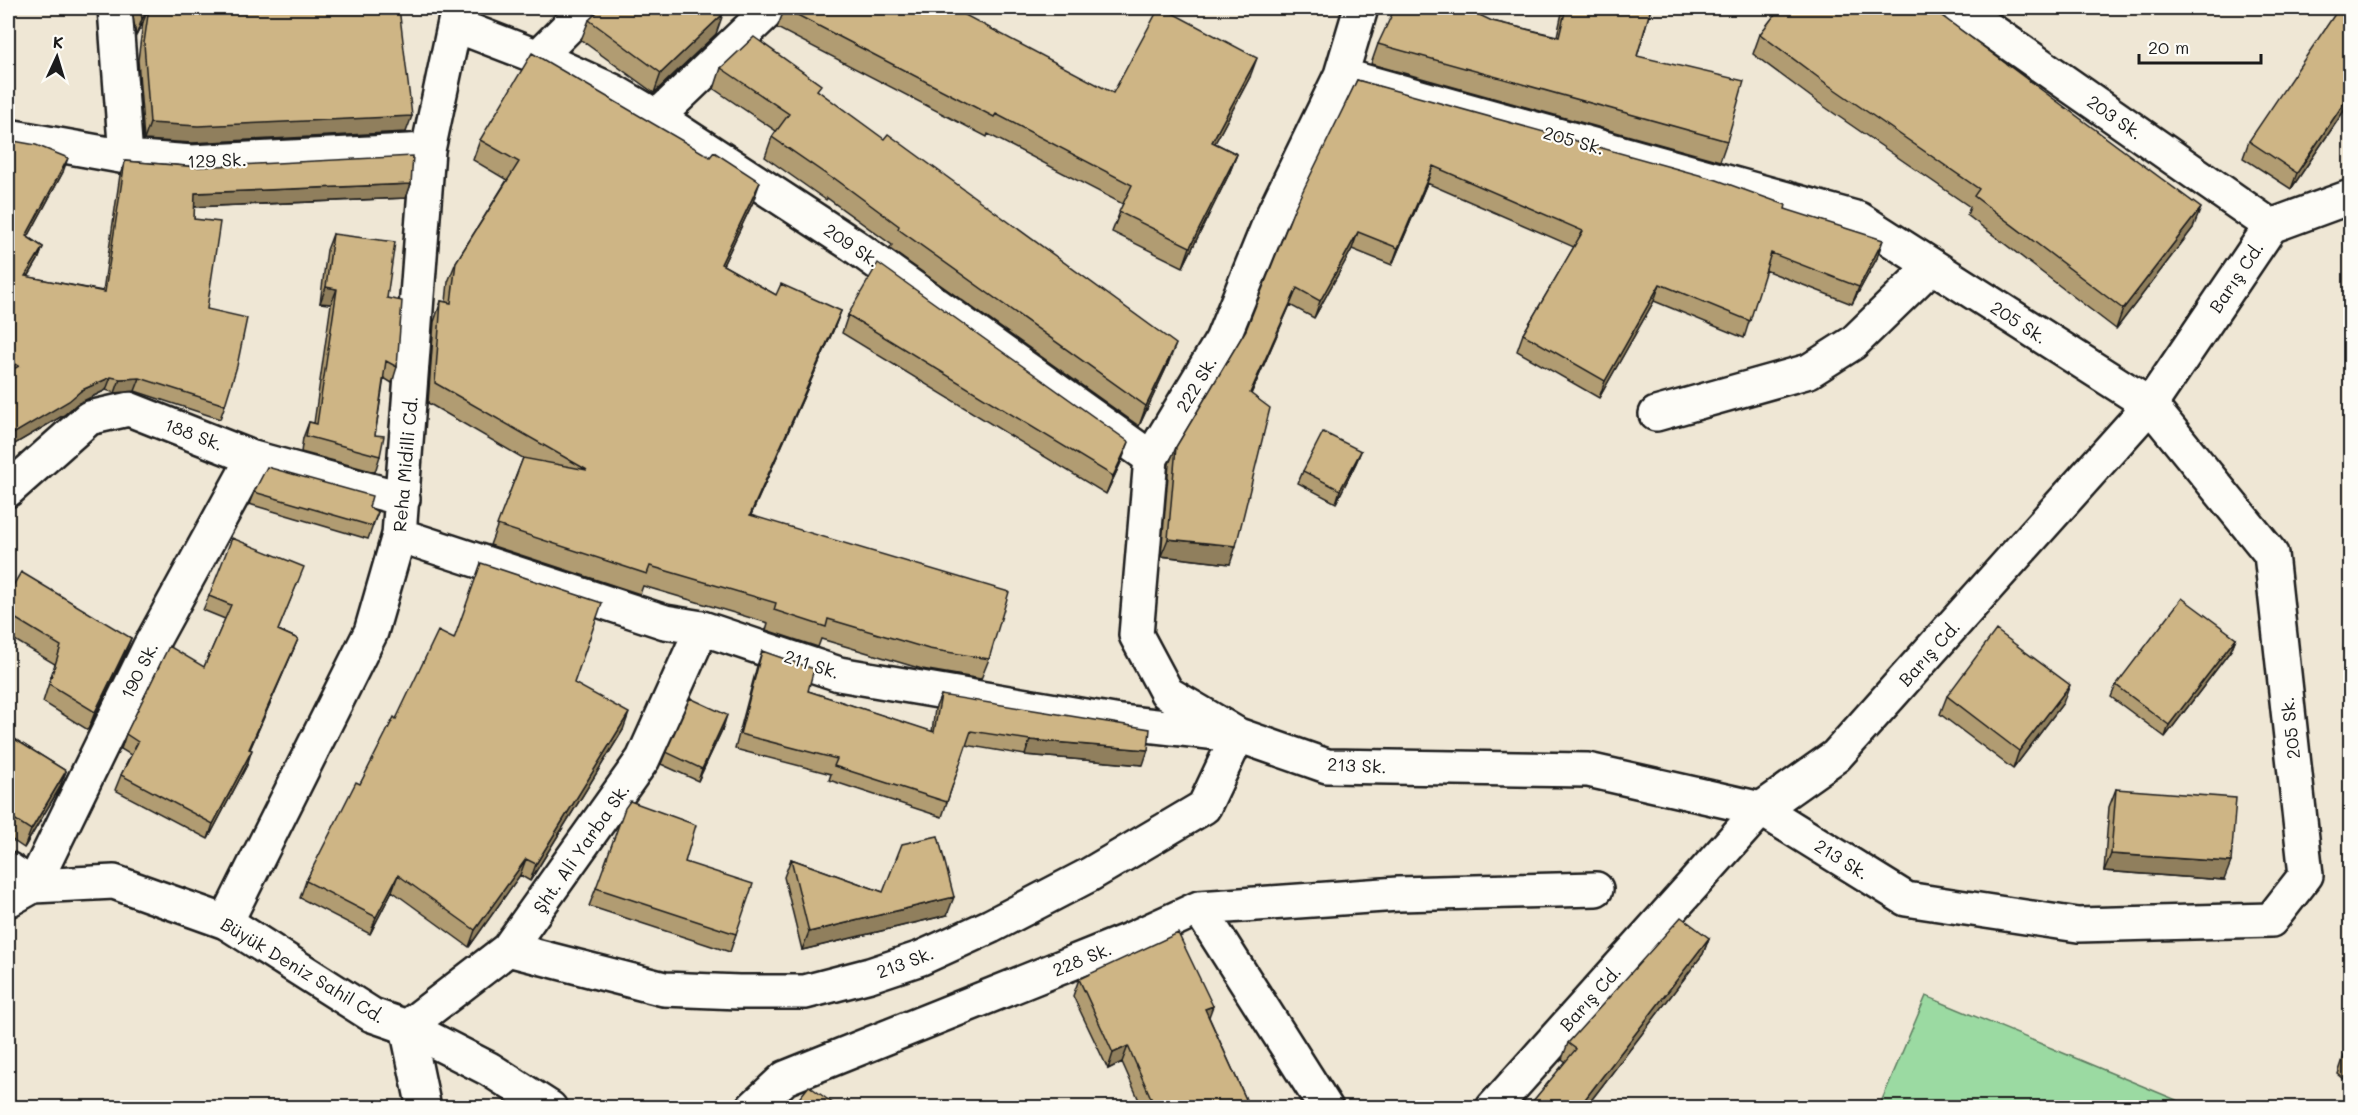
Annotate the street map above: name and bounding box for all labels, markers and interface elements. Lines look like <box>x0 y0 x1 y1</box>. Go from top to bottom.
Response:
north arrow <box>27 27 87 87</box>
scale bar <box>2139 27 2260 65</box>
text: K <box>52 31 64 52</box>
text: 20 m <box>2148 35 2189 59</box>
street label: 203 Sk. <box>2083 89 2147 145</box>
street label: 205 Sk. <box>1541 120 1607 160</box>
street label: 129 Sk. <box>187 147 247 173</box>
street label: 209 Sk. <box>819 218 885 272</box>
street label: Barış Cd. <box>2203 237 2269 317</box>
street label: 205 Sk. <box>1986 295 2052 349</box>
street label: 222 Sk. <box>1170 352 1222 416</box>
street label: Reha Midilli Cd. <box>387 395 423 533</box>
street label: 188 Sk. <box>161 412 227 456</box>
street label: Barış Cd. <box>1893 615 1965 691</box>
street label: 190 Sk. <box>115 638 163 702</box>
street label: 211 Sk. <box>781 644 843 684</box>
street label: 205 Sk. <box>2275 696 2305 760</box>
street label: 213 Sk. <box>1327 751 1387 779</box>
street label: Şht. Ali Yarba Sk. <box>527 778 635 918</box>
street label: 213 Sk. <box>1810 833 1874 885</box>
street label: Büyük Deniz Sahil Cd. <box>217 912 389 1028</box>
street label: 228 Sk. <box>1049 936 1115 982</box>
street label: 213 Sk. <box>873 941 937 983</box>
street label: Barış Cd. <box>1554 960 1626 1036</box>

